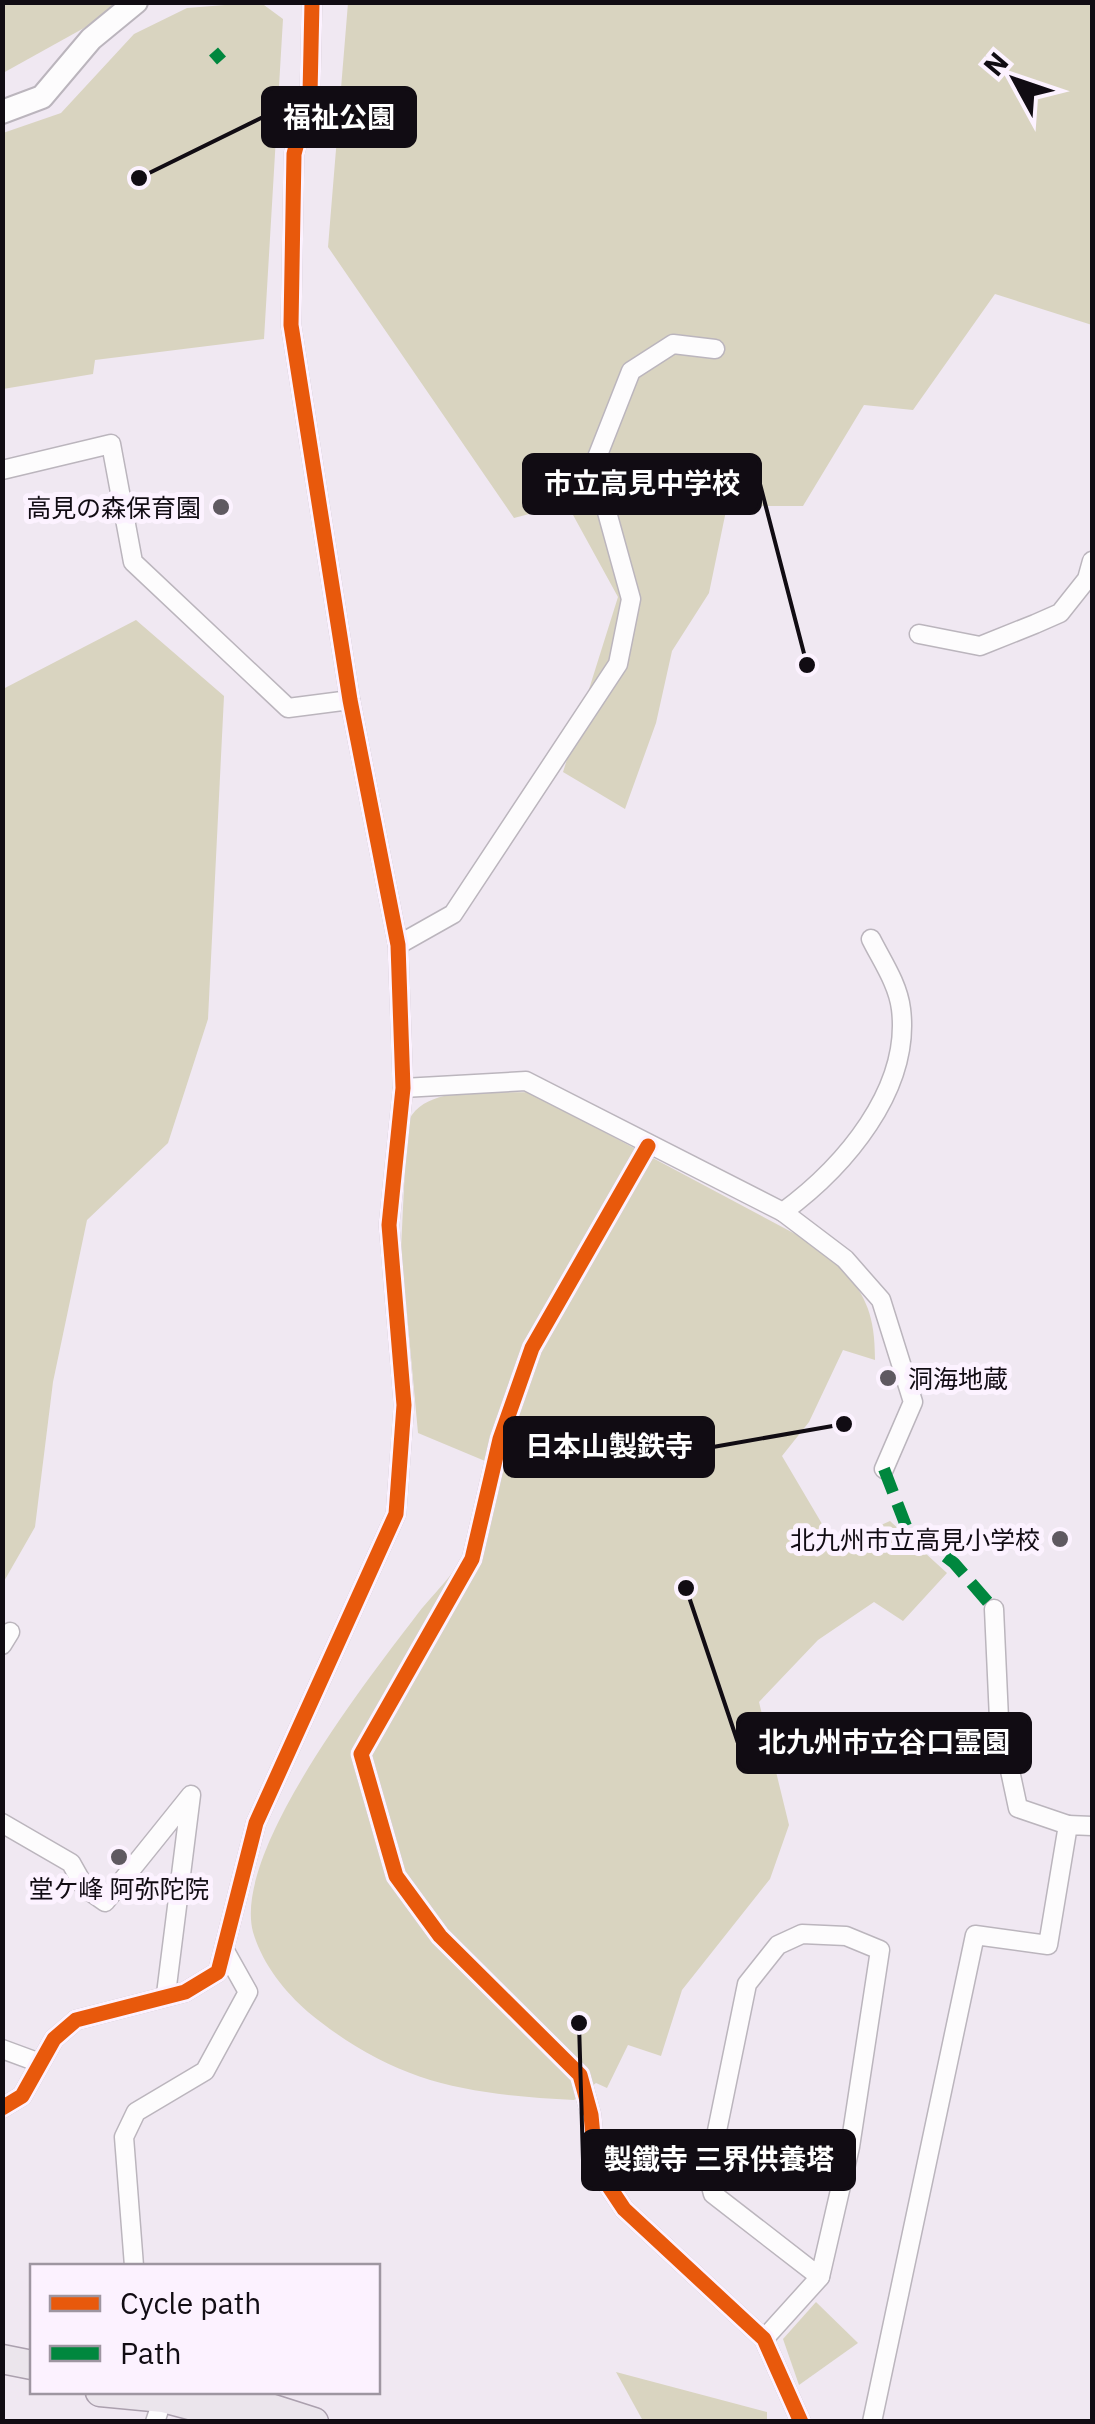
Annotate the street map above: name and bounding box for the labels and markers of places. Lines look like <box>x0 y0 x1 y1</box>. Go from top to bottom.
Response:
callout: 福祉公園 <box>263 88 415 146</box>
callout: 市立高見中学校 <box>524 455 760 513</box>
place label: 高見の森保育園 <box>26 491 201 524</box>
marker: 高見の森保育園 <box>210 496 232 518</box>
place label: 洞海地蔵 <box>908 1362 1008 1395</box>
marker: 洞海地蔵 <box>877 1367 899 1389</box>
callout: 日本山製鉄寺 <box>505 1418 713 1476</box>
place label: 北九州市立高見小学校 <box>790 1523 1040 1556</box>
marker: 北九州市立高見小学校 <box>1049 1528 1071 1550</box>
callout: 北九州市立谷口霊園 <box>738 1714 1030 1772</box>
marker: 堂ケ峰 阿弥陀院 <box>108 1846 130 1868</box>
place label: 堂ケ峰 阿弥陀院 <box>29 1872 209 1905</box>
callout: 製鐵寺 三界供養塔 <box>583 2131 854 2189</box>

